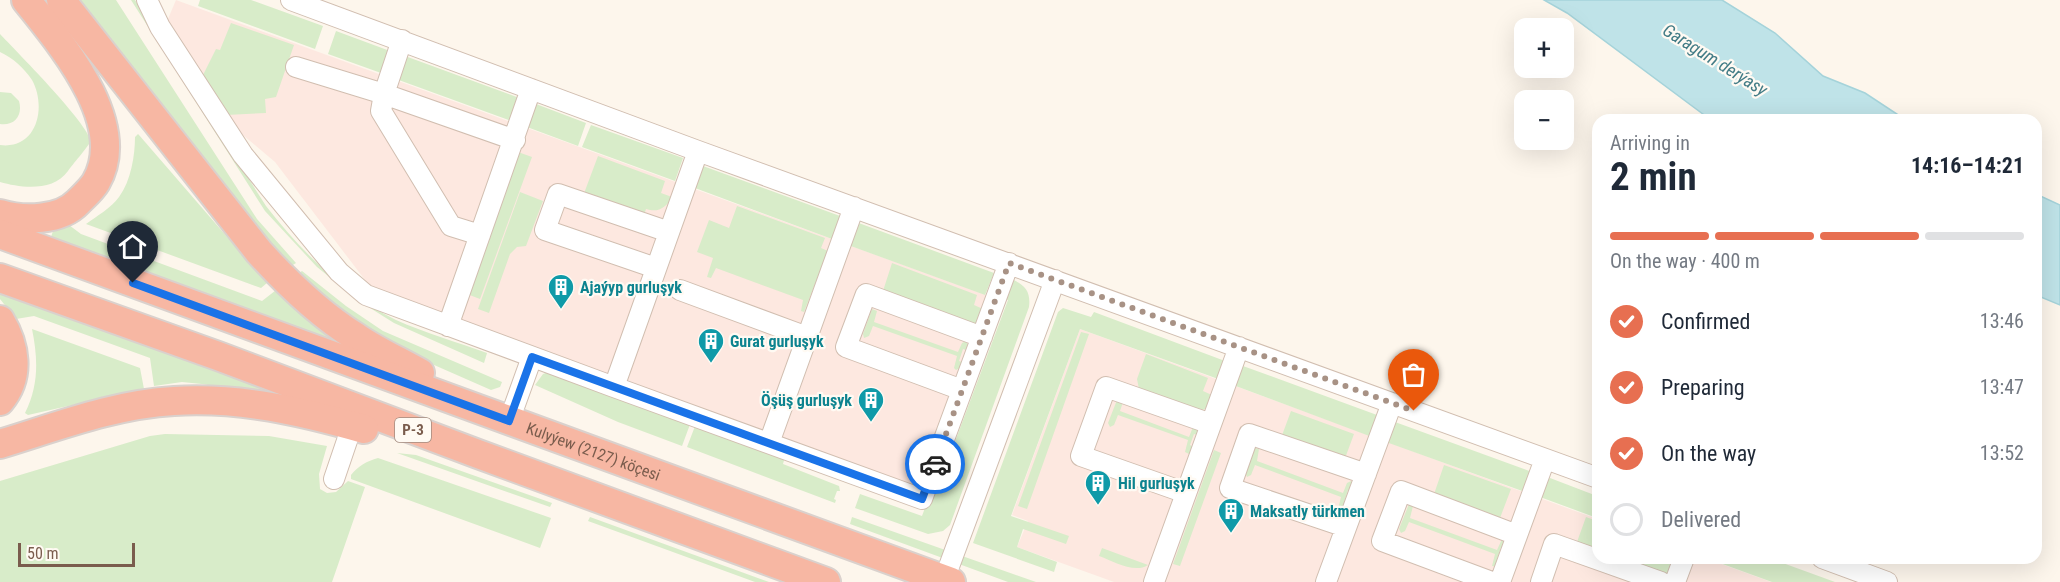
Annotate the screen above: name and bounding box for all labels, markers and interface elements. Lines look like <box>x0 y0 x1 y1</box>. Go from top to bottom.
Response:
map controls <box>1514 18 1574 150</box>
button: + <box>1514 18 1574 78</box>
water label: Garagum derýasy <box>1659 19 1772 100</box>
button: − <box>1514 90 1574 150</box>
text: Arriving in <box>1610 131 1690 155</box>
text: 14:16–14:21 <box>1911 153 2024 178</box>
text: 2 min <box>1610 154 1697 200</box>
pin <box>107 221 158 283</box>
icon: home <box>116 230 149 263</box>
text: On the way · 400 m <box>1610 249 1760 273</box>
building icon: Ajaýyp gurluşyk <box>546 272 576 310</box>
place label: Ajaýyp gurluşyk <box>580 278 682 297</box>
icon: check <box>1610 305 1643 338</box>
text: Confirmed <box>1661 309 1750 334</box>
text: 13:46 <box>1980 309 2024 333</box>
building icon: Gurat gurluşyk <box>696 326 726 364</box>
place label: Gurat gurluşyk <box>730 332 824 351</box>
pin <box>1388 349 1439 411</box>
icon: bag <box>1397 358 1430 391</box>
icon: check <box>1610 371 1643 404</box>
text: Preparing <box>1661 375 1745 400</box>
text: 13:47 <box>1980 375 2024 399</box>
building icon: Öşüş gurluşyk <box>856 385 886 423</box>
place label: Öşüş gurluşyk <box>761 391 852 410</box>
road number: P-3 <box>395 418 431 442</box>
street label: Kulyýew (2127) köçesi <box>524 418 663 485</box>
courier <box>905 434 965 494</box>
icon: check <box>1610 437 1643 470</box>
text: On the way <box>1661 441 1756 466</box>
text: 13:52 <box>1980 441 2024 465</box>
icon: car <box>919 448 952 481</box>
building icon: Hil gurluşyk <box>1083 468 1113 506</box>
place label: Hil gurluşyk <box>1118 474 1195 493</box>
building icon: Maksatly türkmen <box>1216 496 1246 534</box>
place label: Maksatly türkmen <box>1250 502 1365 521</box>
text: Delivered <box>1661 507 1741 532</box>
scale bar <box>18 540 135 568</box>
text: 50 m <box>27 544 59 563</box>

